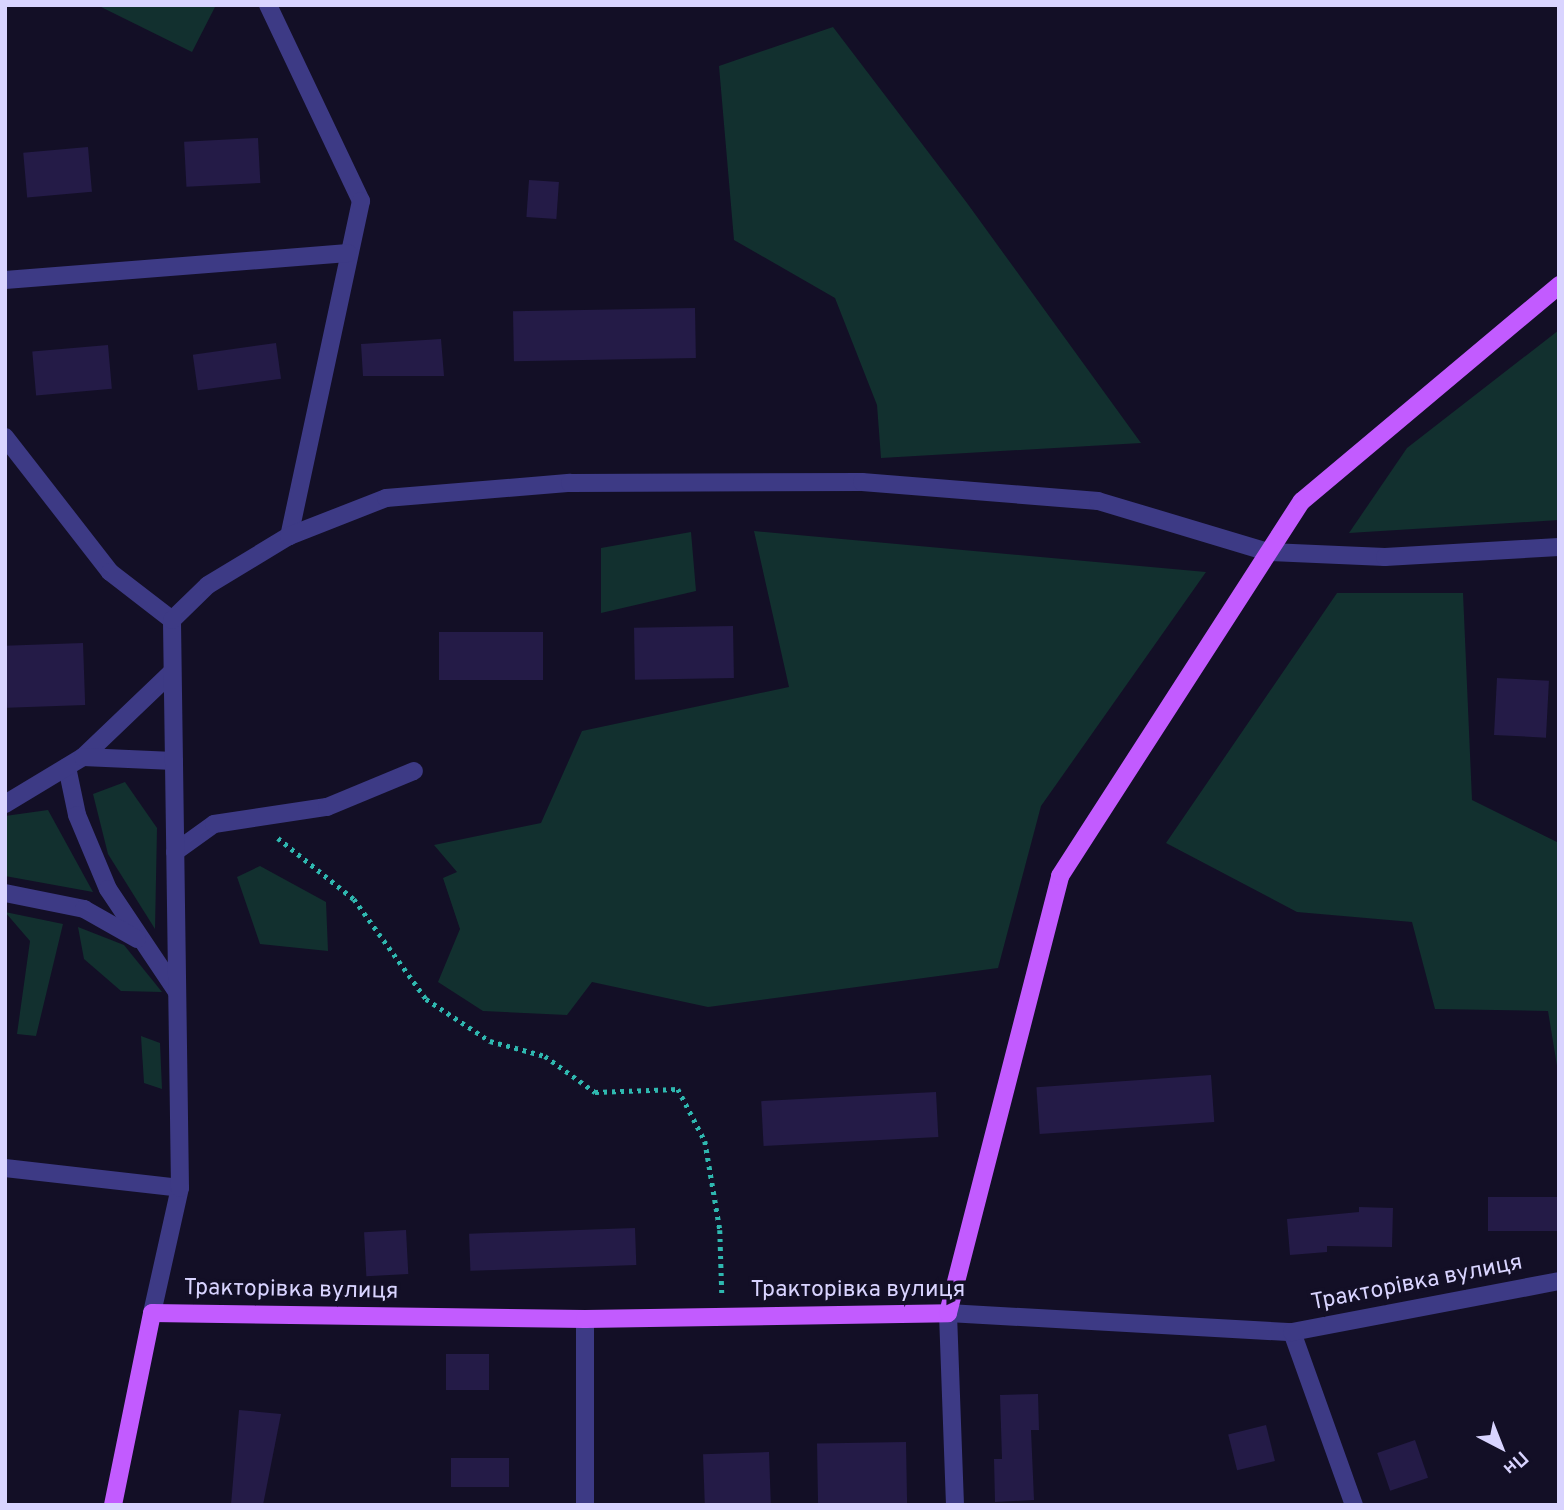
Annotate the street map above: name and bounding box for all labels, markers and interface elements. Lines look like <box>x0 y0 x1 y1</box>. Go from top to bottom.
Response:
street label: Тракторівка вулиця <box>1309 1250 1525 1318</box>
street label: Тракторівка вулиця <box>183 1275 399 1307</box>
street label: Тракторівка вулиця <box>751 1277 965 1305</box>
north arrow <box>1466 1412 1536 1482</box>
text: Пн <box>1498 1445 1533 1480</box>

